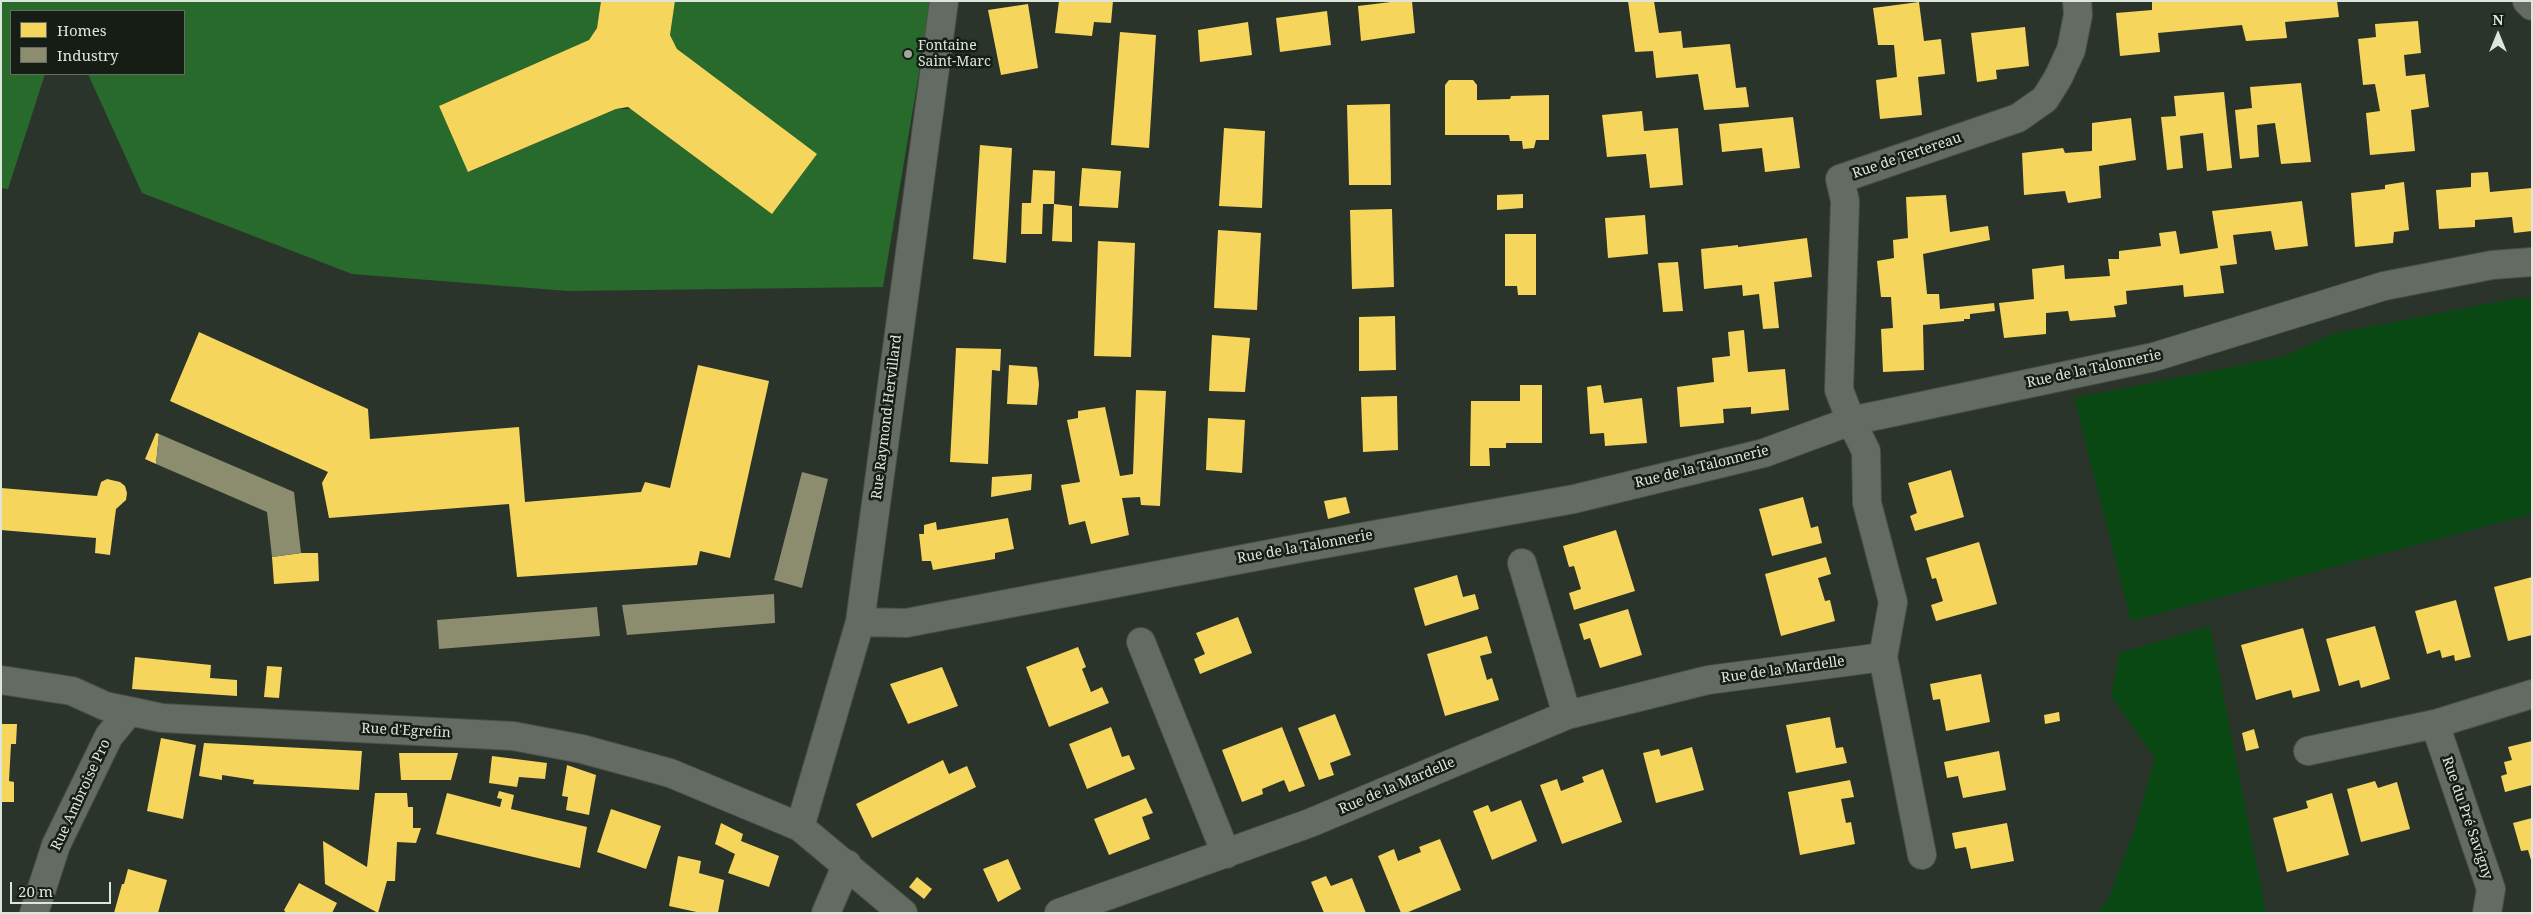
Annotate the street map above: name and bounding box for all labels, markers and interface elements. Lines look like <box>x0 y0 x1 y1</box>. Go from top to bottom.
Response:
legend <box>10 10 185 75</box>
north arrow <box>2473 10 2523 60</box>
text: N <box>2492 10 2504 29</box>
text: Homes <box>57 20 107 40</box>
place label: Fontaine Saint-Marc <box>918 38 991 70</box>
text: Industry <box>57 45 119 65</box>
marker: Fontaine Saint-Marc <box>902 48 914 60</box>
street label: Rue de Tertereau <box>1850 129 1964 183</box>
street label: Rue Raymond Hervillard <box>869 334 905 500</box>
street label: Rue de la Talonnerie <box>2025 347 2163 391</box>
street label: Rue de la Talonnerie <box>1633 442 1771 492</box>
street label: Rue de la Talonnerie <box>1236 527 1374 567</box>
street label: Rue de la Mardelle <box>1720 653 1846 687</box>
street label: Rue d'Egrefin <box>361 720 451 742</box>
street label: Rue Ambroise Pro <box>48 737 114 853</box>
street label: Rue de la Mardelle <box>1336 754 1458 818</box>
street label: Rue du Pré Savigny <box>2438 754 2496 882</box>
scale bar <box>12 872 114 904</box>
text: 20 m <box>18 881 53 901</box>

